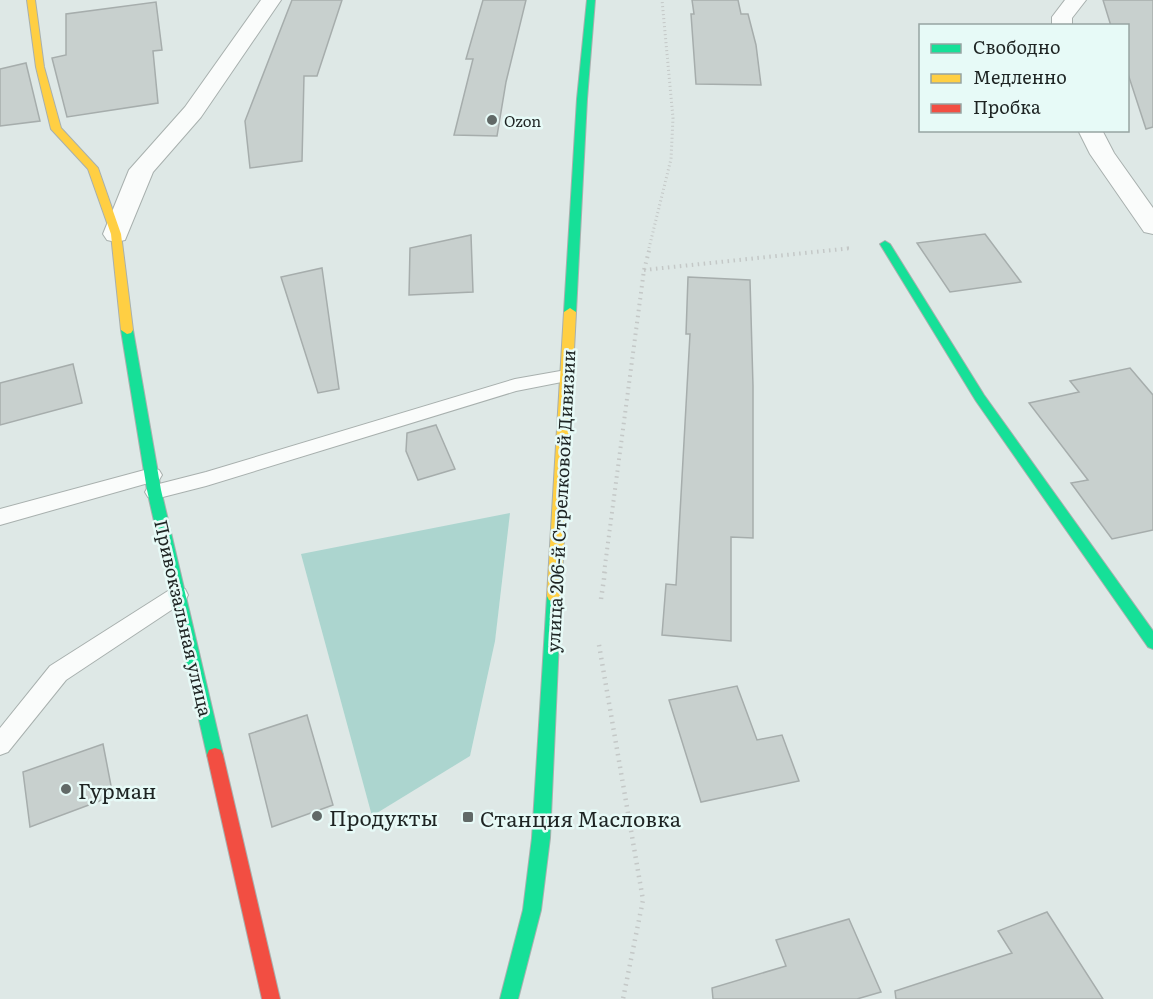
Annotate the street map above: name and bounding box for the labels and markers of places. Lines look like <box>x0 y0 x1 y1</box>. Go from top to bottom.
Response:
place label: Ozon <box>504 109 541 132</box>
marker: Ozon <box>485 113 499 127</box>
place label: Гурман <box>78 774 156 805</box>
marker: Гурман <box>59 782 73 796</box>
place label: Продукты <box>329 801 438 832</box>
place label: Станция Масловка <box>480 802 682 833</box>
marker: Продукты <box>310 809 324 823</box>
marker: Станция Масловка <box>461 810 475 824</box>

